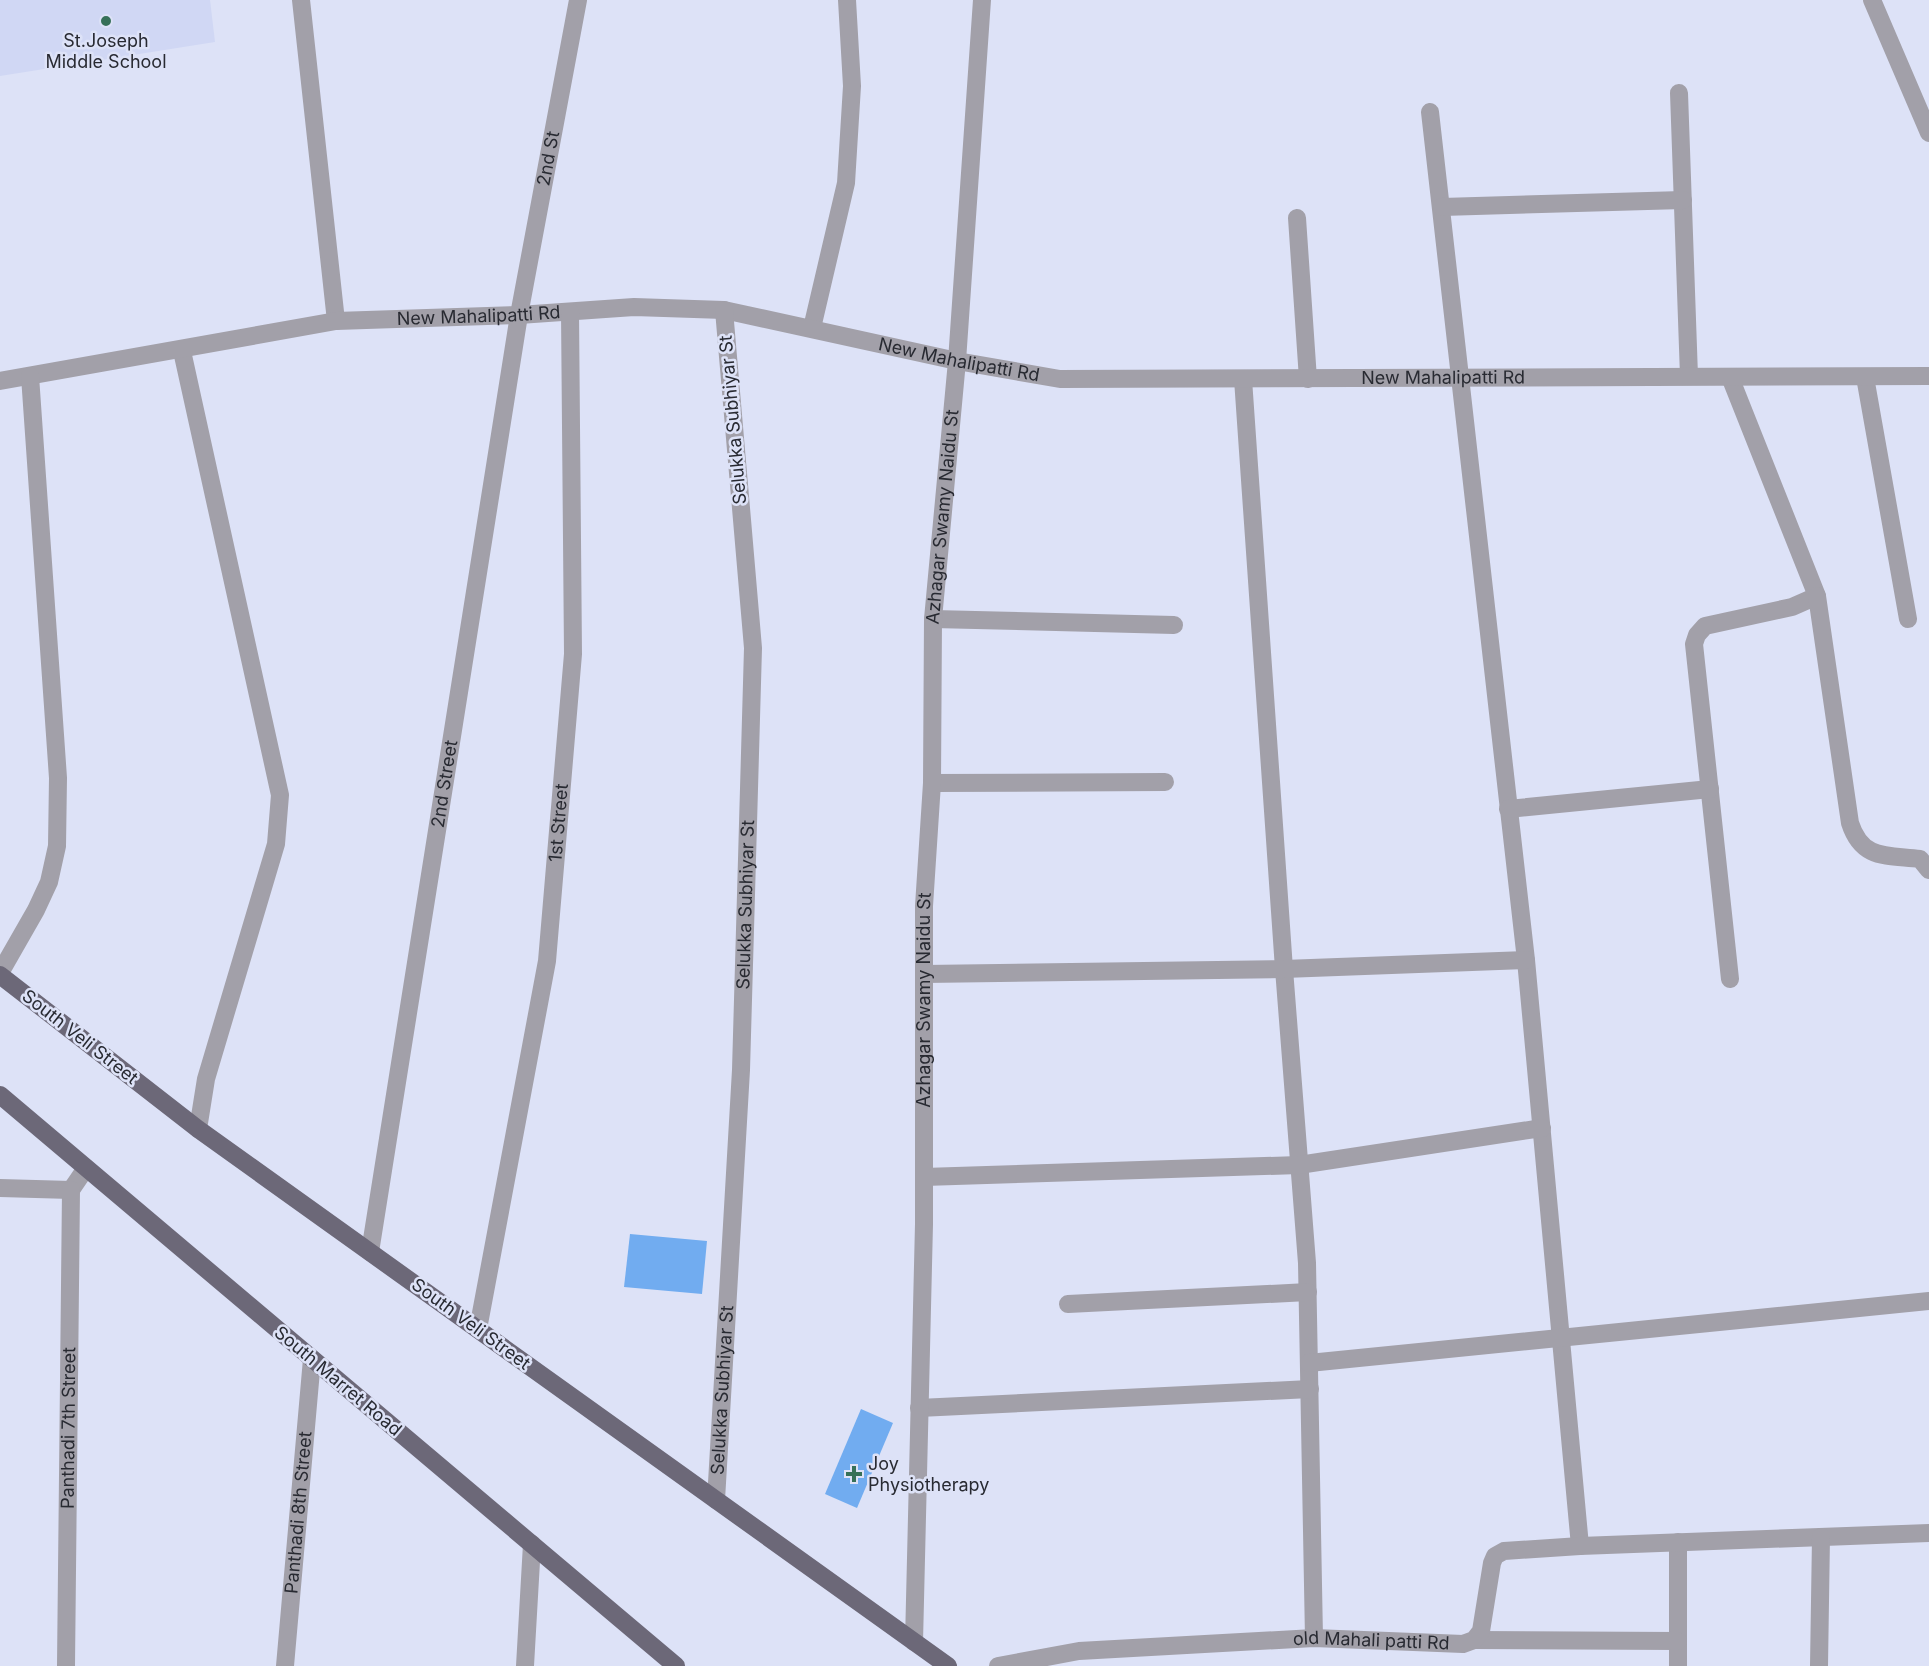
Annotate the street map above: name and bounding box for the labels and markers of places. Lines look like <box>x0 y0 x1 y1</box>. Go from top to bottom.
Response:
marker: St.Joseph Middle School <box>99 14 113 28</box>
place label: St.Joseph Middle School <box>46 30 167 72</box>
place label: Joy Physiotherapy <box>868 1453 989 1495</box>
marker: Joy Physiotherapy <box>845 1465 863 1483</box>

